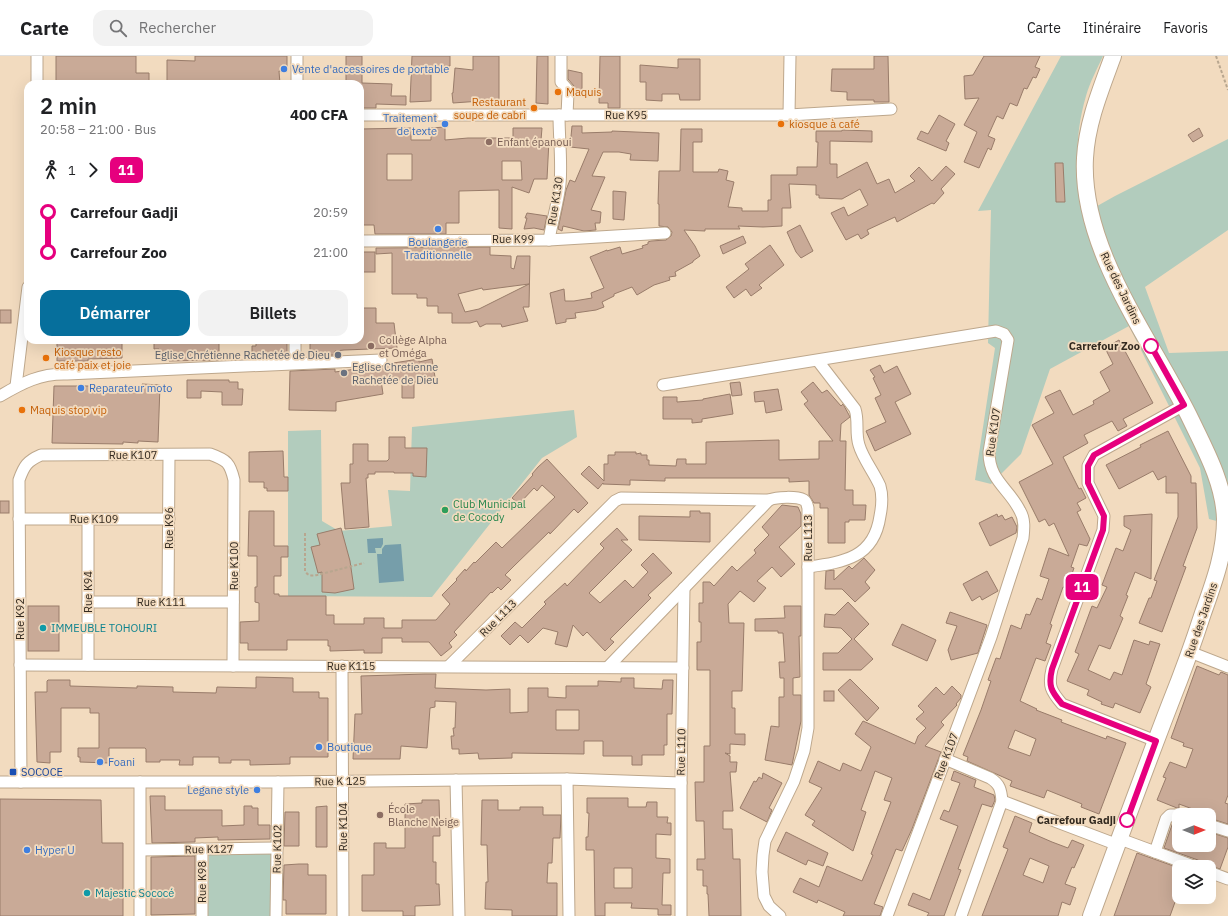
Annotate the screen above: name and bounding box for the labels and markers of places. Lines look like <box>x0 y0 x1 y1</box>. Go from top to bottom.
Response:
place label: Vente d'accessoires de portable <box>292 62 449 76</box>
marker: Vente d'accessoires de portable <box>279 64 289 74</box>
place label: Maquis <box>566 85 602 99</box>
marker: Maquis <box>553 87 563 97</box>
place label: Restaurant soupe de cabri <box>454 95 526 122</box>
marker: Restaurant soupe de cabri <box>529 103 539 113</box>
place label: Traitement de texte <box>383 111 437 138</box>
place label: kiosque à café <box>789 117 860 131</box>
marker: Traitement de texte <box>440 119 450 129</box>
marker: kiosque à café <box>776 119 786 129</box>
place label: Enfant épanoui <box>497 135 572 149</box>
marker: Enfant épanoui <box>484 137 494 147</box>
marker: Boulangerie Traditionnelle <box>433 224 443 234</box>
place label: Boulangerie Traditionnelle <box>404 235 472 262</box>
place label: Collège Alpha et Oméga <box>379 333 447 360</box>
marker: Carrefour Zoo <box>1143 338 1159 354</box>
place label: Carrefour Zoo <box>1069 339 1140 353</box>
marker: Collège Alpha et Oméga <box>366 341 376 351</box>
place label: Kiosque resto café paix et joie <box>54 345 131 372</box>
place label: Eglise Chrétienne Rachetée de Dieu <box>155 348 330 362</box>
marker: Eglise Chrétienne Rachetée de Dieu <box>333 350 343 360</box>
marker: Kiosque resto café paix et joie <box>41 353 51 363</box>
place label: Eglise Chretienne Rachetée de Dieu <box>352 360 439 387</box>
marker: Eglise Chretienne Rachetée de Dieu <box>339 368 349 378</box>
place label: Reparateur moto <box>89 381 173 395</box>
marker: Reparateur moto <box>76 383 86 393</box>
place label: Maquis stop vip <box>30 403 107 417</box>
marker: Maquis stop vip <box>17 405 27 415</box>
place label: Club Municipal de Cocody <box>453 497 526 524</box>
marker: Club Municipal de Cocody <box>440 505 450 515</box>
place label: IMMEUBLE TOHOURI <box>51 621 157 635</box>
marker: IMMEUBLE TOHOURI <box>38 623 48 633</box>
place label: Boutique <box>327 740 372 754</box>
marker: Boutique <box>314 742 324 752</box>
place label: Foani <box>108 755 135 769</box>
marker: Foani <box>95 757 105 767</box>
place label: SOCOCE <box>21 765 63 779</box>
marker: SOCOCE <box>8 767 18 777</box>
place label: Legane style <box>187 783 249 797</box>
marker: Legane style <box>252 785 262 795</box>
place label: École Blanche Neige <box>388 802 459 829</box>
marker: École Blanche Neige <box>375 810 385 820</box>
marker: Carrefour Gadji <box>1119 812 1135 828</box>
place label: Carrefour Gadji <box>1037 813 1116 827</box>
place label: Hyper U <box>35 843 75 857</box>
marker: Hyper U <box>22 845 32 855</box>
place label: Majestic Sococé <box>95 886 174 900</box>
marker: Majestic Sococé <box>82 888 92 898</box>

